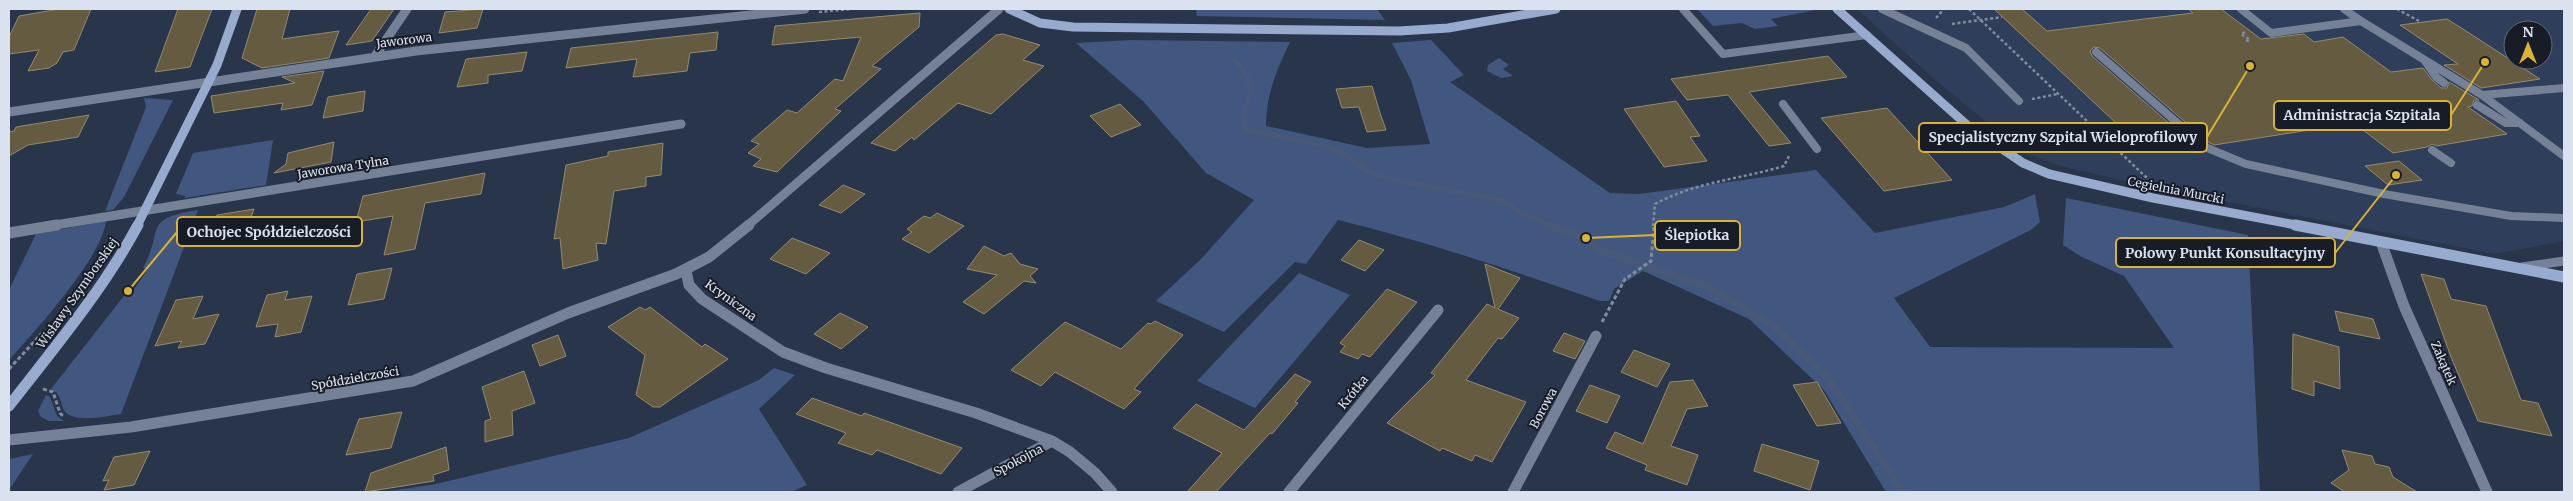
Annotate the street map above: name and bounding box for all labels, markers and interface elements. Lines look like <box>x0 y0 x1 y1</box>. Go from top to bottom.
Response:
north arrow <box>2503 20 2553 70</box>
text: N <box>2522 23 2534 41</box>
street label: Jaworowa <box>374 29 433 51</box>
callout: Administracja Szpitala <box>2274 101 2451 130</box>
text: Administracja Szpitala <box>2283 106 2441 124</box>
callout: Specjalistyczny Szpital Wieloprofilowy <box>1919 123 2207 152</box>
text: Specjalistyczny Szpital Wieloprofilowy <box>1929 128 2198 146</box>
street label: Jaworowa Tylna <box>295 152 390 182</box>
street label: Cegielnia Murcki <box>2127 173 2226 207</box>
callout: Ochojec Spółdzielczości <box>177 217 362 246</box>
callout: Ślepiotka <box>1655 221 1740 250</box>
text: Ochojec Spółdzielczości <box>187 223 351 241</box>
text: Ślepiotka <box>1665 226 1730 244</box>
street label: Wisławy Szymborskiej <box>32 235 121 352</box>
callout: Polowy Punkt Konsultacyjny <box>2116 238 2335 267</box>
text: Polowy Punkt Konsultacyjny <box>2125 244 2326 262</box>
street label: Kryniczna <box>702 276 760 324</box>
street label: Zakątek <box>2428 339 2460 388</box>
street label: Spółdzielczości <box>310 363 400 393</box>
street label: Krótka <box>1335 372 1372 412</box>
street label: Borowa <box>1526 385 1560 431</box>
street label: Spokojna <box>991 440 1046 479</box>

